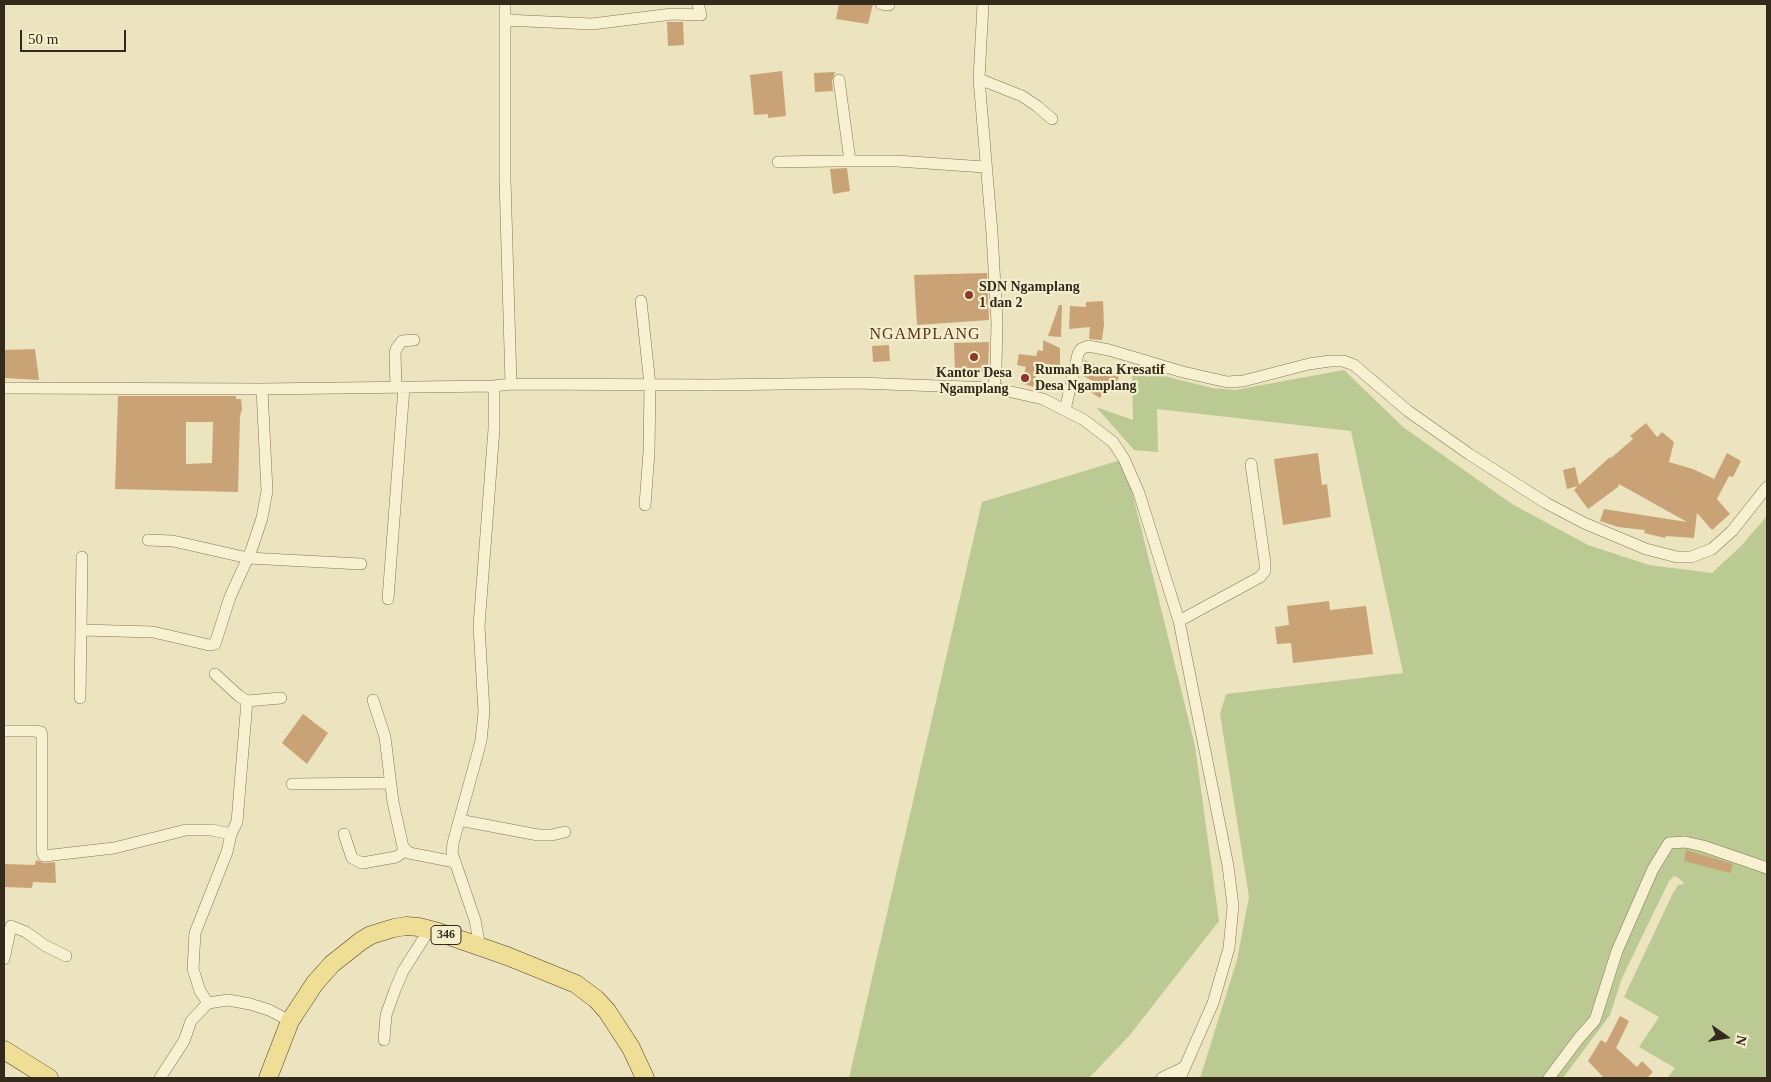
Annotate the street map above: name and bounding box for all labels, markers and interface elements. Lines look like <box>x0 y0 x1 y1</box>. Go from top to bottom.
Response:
scale bar <box>22 20 129 52</box>
text: 50 m <box>28 31 58 47</box>
place label: SDN Ngamplang 1 dan 2 <box>979 279 1080 312</box>
marker: SDN Ngamplang 1 dan 2 <box>963 289 975 301</box>
district label: NGAMPLANG <box>868 325 982 345</box>
marker: Kantor Desa Ngamplang <box>968 351 980 363</box>
place label: Rumah Baca Kresatif Desa Ngamplang <box>1035 362 1165 394</box>
place label: Kantor Desa Ngamplang <box>936 365 1012 398</box>
marker: Rumah Baca Kresatif Desa Ngamplang <box>1019 372 1031 384</box>
road number: 346 <box>431 926 461 944</box>
north arrow <box>1701 1012 1751 1062</box>
text: N <box>1733 1034 1750 1047</box>

